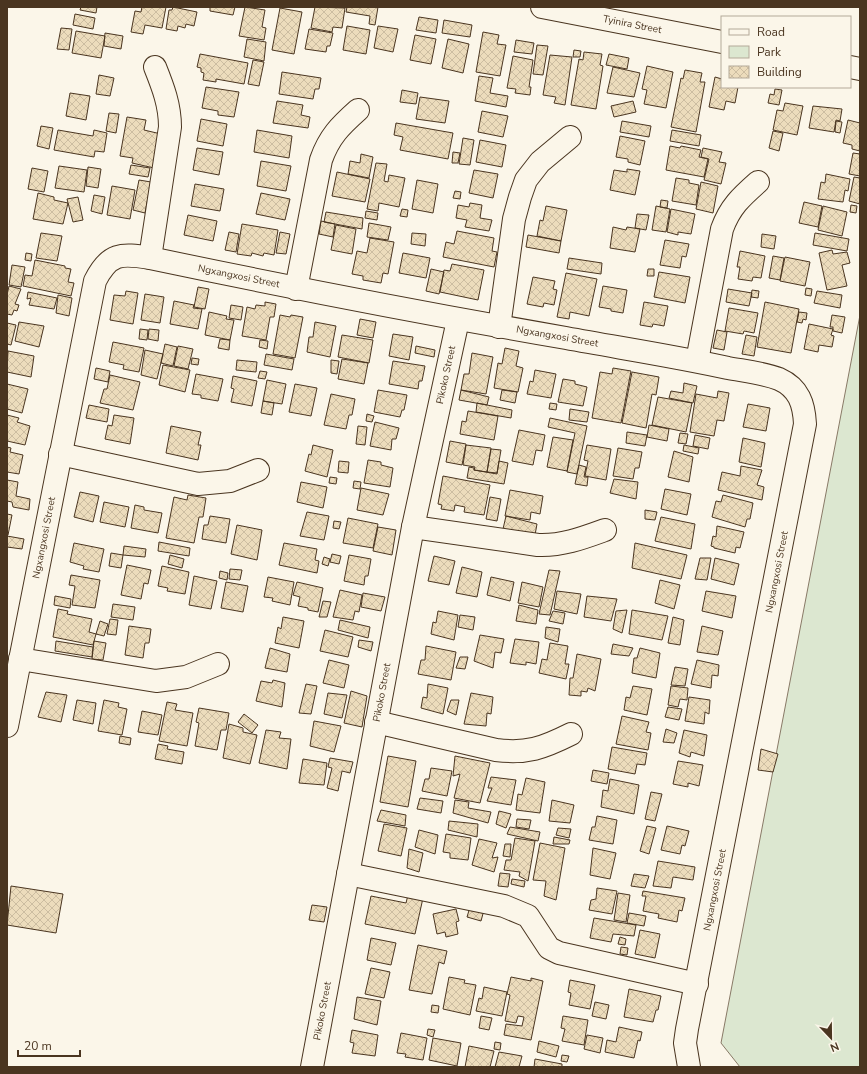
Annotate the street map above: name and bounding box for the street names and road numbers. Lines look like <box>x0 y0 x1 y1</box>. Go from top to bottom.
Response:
street label: Tyinira Street <box>602 12 663 37</box>
street label: Ngxangxosi Street <box>197 261 281 292</box>
street label: Ngxangxosi Street <box>515 322 600 351</box>
street label: Pikoko Street <box>433 344 459 405</box>
street label: Ngxangxosi Street <box>29 495 59 580</box>
street label: Ngxangxosi Street <box>762 529 792 614</box>
street label: Pikoko Street <box>370 661 394 723</box>
street label: Ngxangxosi Street <box>700 847 730 932</box>
street label: Pikoko Street <box>310 980 335 1041</box>

